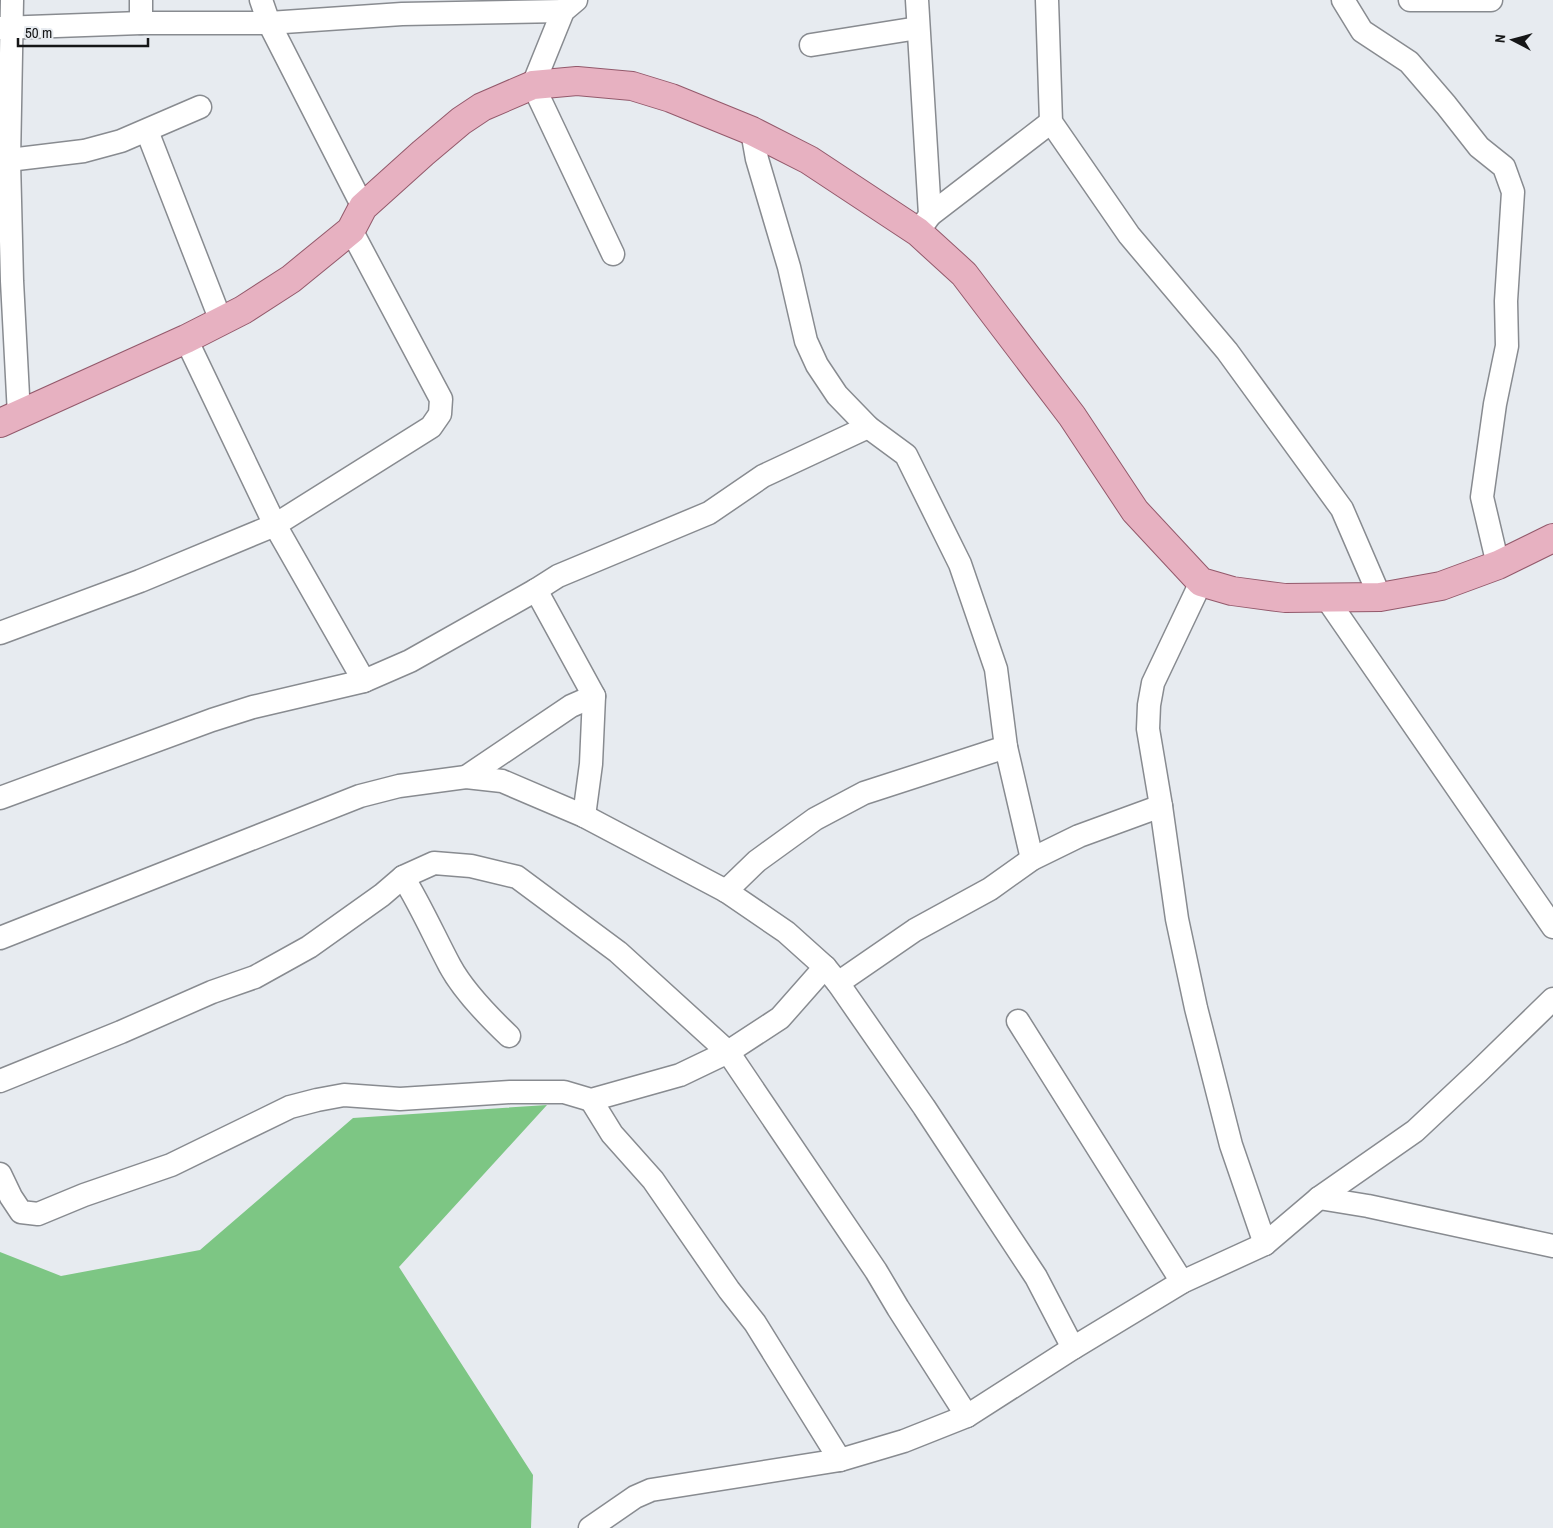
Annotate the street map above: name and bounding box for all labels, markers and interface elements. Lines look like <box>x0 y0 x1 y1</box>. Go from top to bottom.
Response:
scale bar <box>18 15 148 47</box>
north arrow <box>1488 15 1538 65</box>
text: 50 m <box>25 22 52 43</box>
text: N <box>1491 34 1509 44</box>

